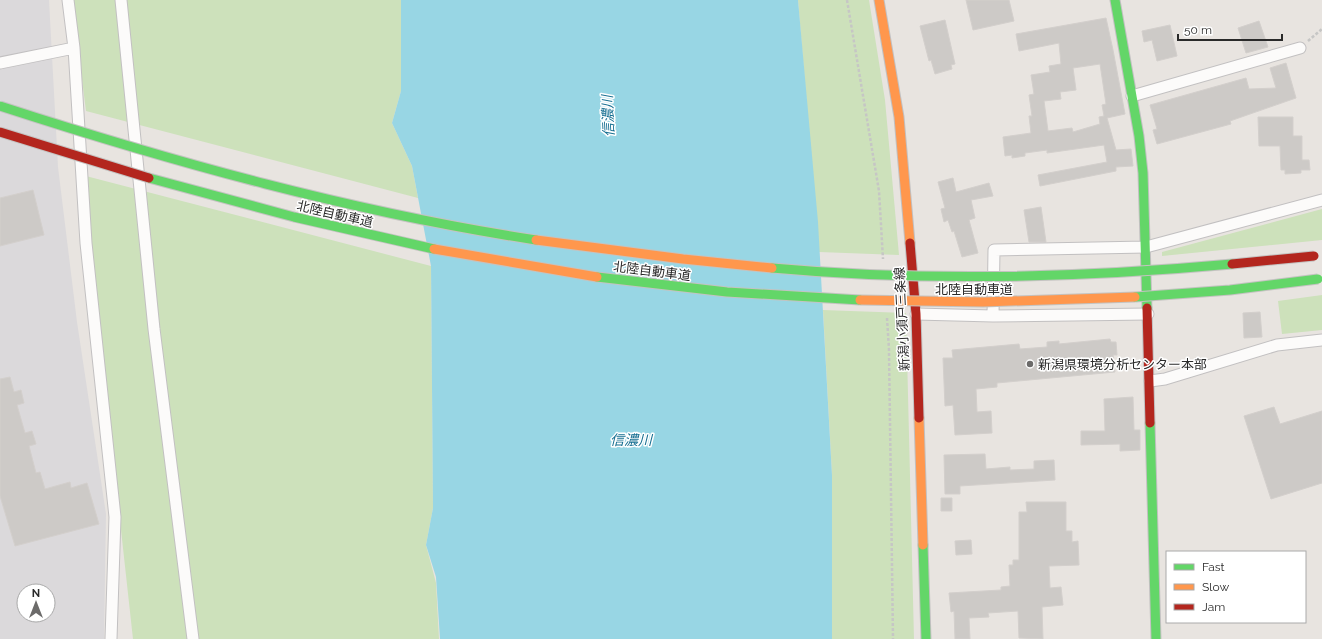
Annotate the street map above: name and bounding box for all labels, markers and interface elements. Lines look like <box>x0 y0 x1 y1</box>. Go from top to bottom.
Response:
scale bar <box>1178 16 1282 42</box>
text: 50 m <box>1184 23 1212 37</box>
water label: 信濃川 <box>599 93 617 137</box>
street label: 北陸自動車道 <box>295 198 375 230</box>
street label: 北陸自動車道 <box>612 259 692 283</box>
street label: 新潟小須戸三条線 <box>892 267 912 371</box>
street label: 北陸自動車道 <box>935 282 1013 297</box>
place label: 新潟県環境分析センター本部 <box>1038 357 1207 372</box>
marker: 新潟県環境分析センター本部 <box>1025 359 1035 369</box>
water label: 信濃川 <box>610 432 654 448</box>
legend <box>1166 551 1306 623</box>
text: Fast <box>1202 560 1225 574</box>
text: Slow <box>1202 580 1229 594</box>
north arrow <box>16 583 56 623</box>
text: N <box>32 587 40 600</box>
text: Jam <box>1202 600 1225 614</box>

